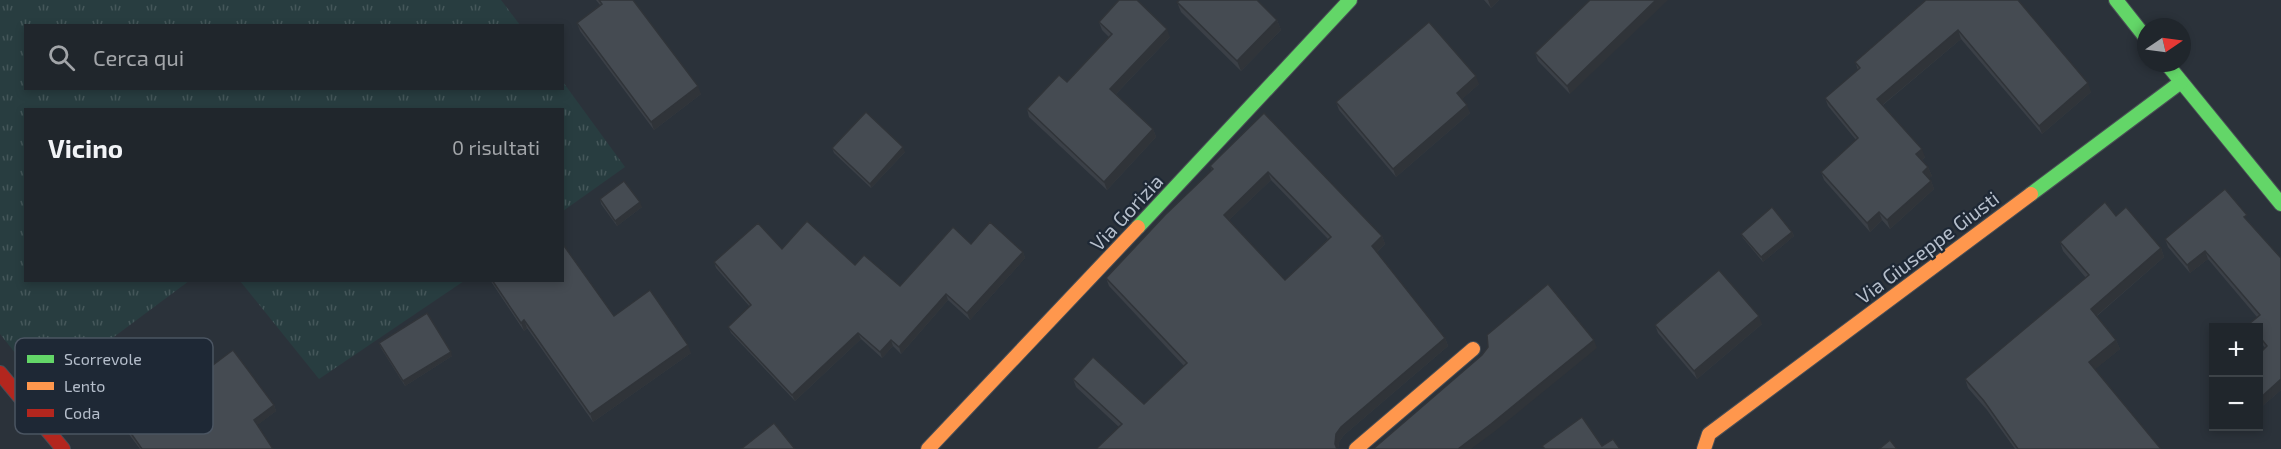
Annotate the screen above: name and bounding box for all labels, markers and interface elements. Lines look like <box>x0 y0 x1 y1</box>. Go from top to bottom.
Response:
north arrow <box>2137 18 2191 72</box>
search box <box>24 24 564 90</box>
icon: search <box>45 41 78 74</box>
text: Cerca qui <box>93 44 184 70</box>
text: Vicino <box>48 132 123 163</box>
text: 0 risultati <box>452 135 540 159</box>
street label: Via Gorizia <box>1085 169 1167 255</box>
street label: Via Giuseppe Giusti <box>1851 186 2003 308</box>
map controls <box>2209 323 2263 431</box>
button: + <box>2209 323 2263 377</box>
legend <box>15 338 213 434</box>
text: Scorrevole <box>64 349 142 368</box>
text: Lento <box>64 376 105 395</box>
button: − <box>2209 377 2263 431</box>
text: Coda <box>64 403 100 422</box>

